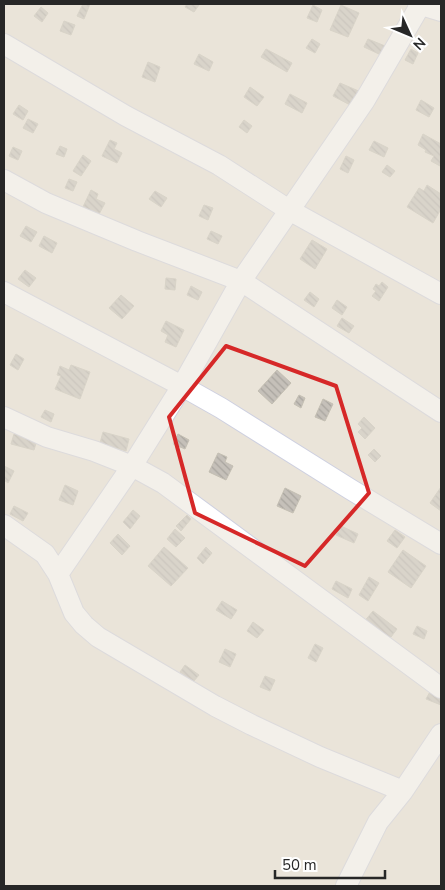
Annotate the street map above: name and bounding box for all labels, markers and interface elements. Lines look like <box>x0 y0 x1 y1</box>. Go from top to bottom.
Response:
north arrow <box>385 10 435 60</box>
text: N <box>409 33 429 54</box>
scale bar <box>275 848 385 880</box>
text: 50 m <box>282 855 317 875</box>

